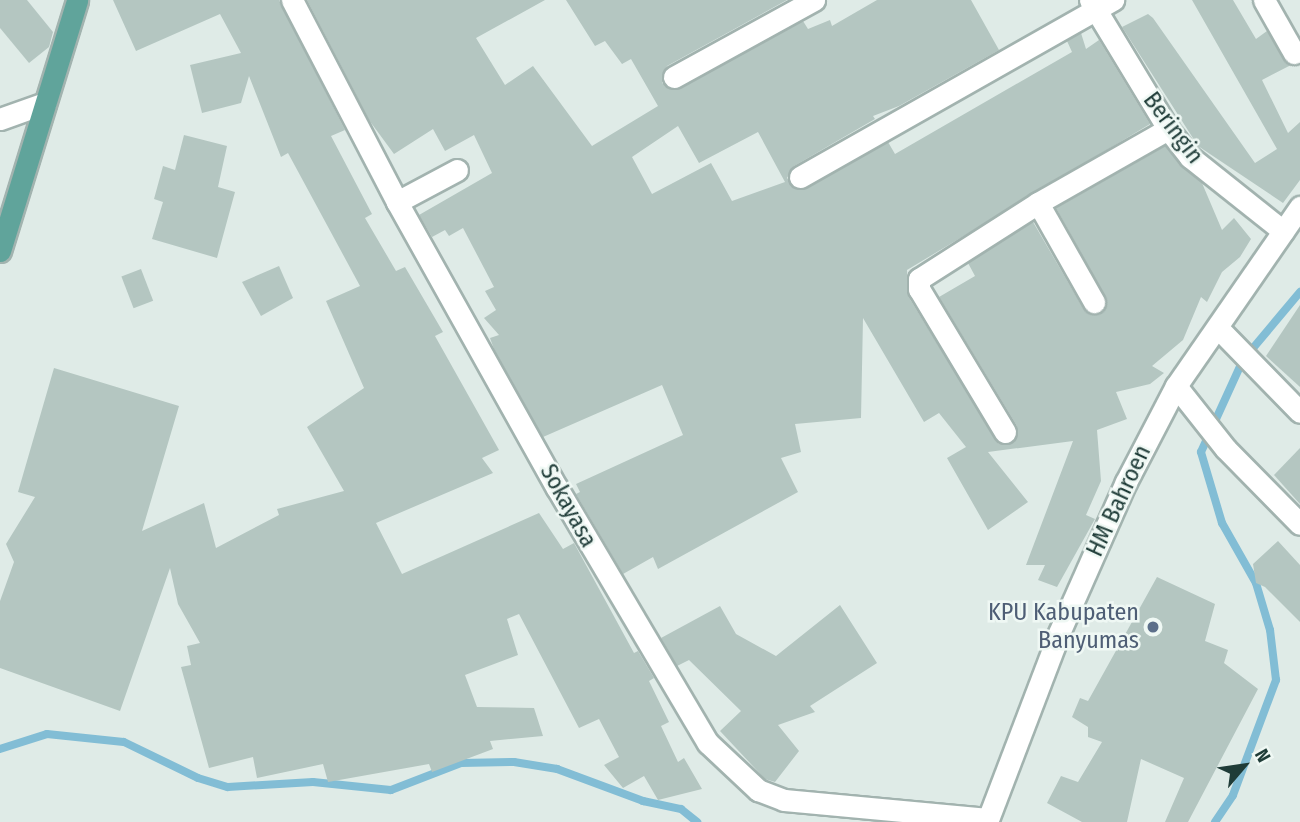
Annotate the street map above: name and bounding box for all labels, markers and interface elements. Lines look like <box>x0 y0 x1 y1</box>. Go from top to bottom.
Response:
street label: Beringin <box>1137 87 1209 169</box>
street label: HM Bahroen <box>1081 441 1157 561</box>
street label: Sokayasa <box>533 459 603 553</box>
place label: KPU Kabupaten Banyumas <box>988 599 1139 655</box>
marker: KPU Kabupaten Banyumas <box>1145 619 1161 635</box>
north arrow <box>1209 731 1279 801</box>
text: N <box>1250 745 1276 766</box>

